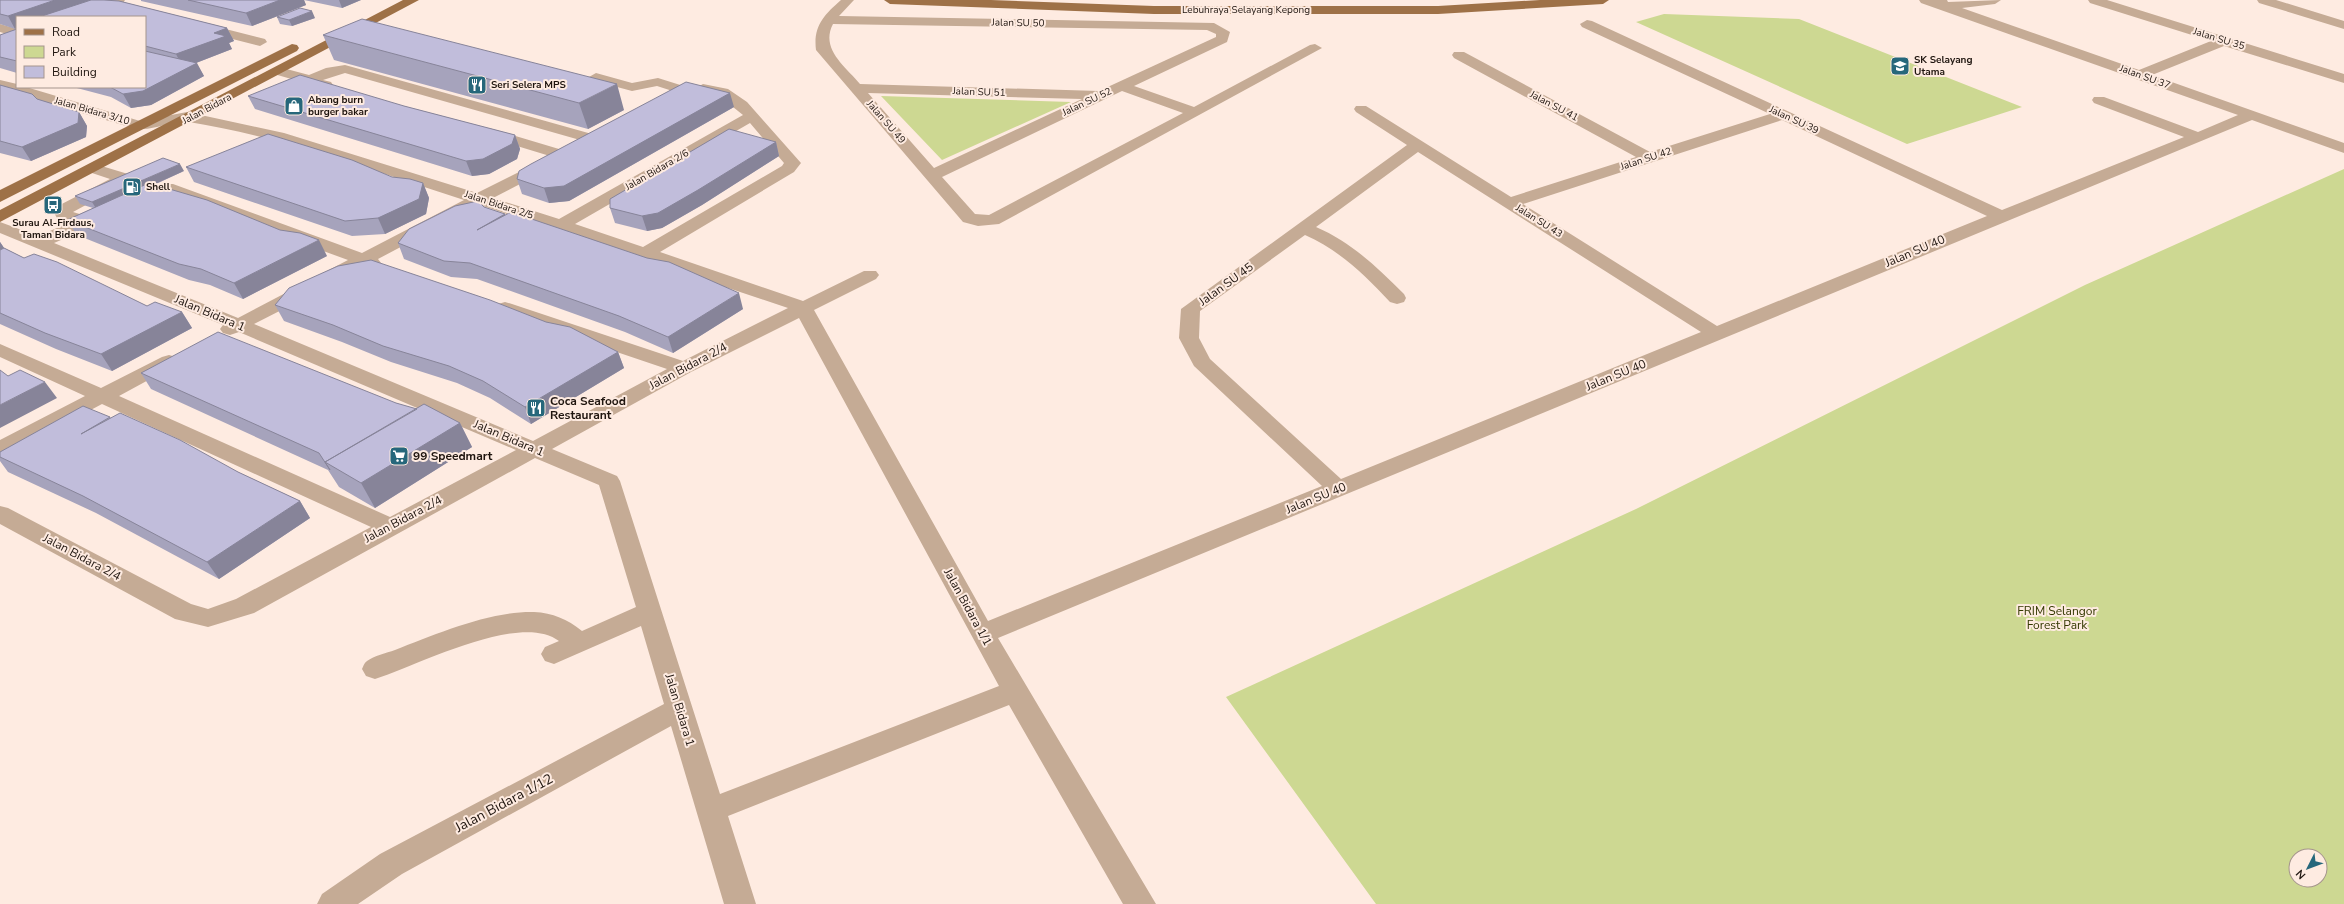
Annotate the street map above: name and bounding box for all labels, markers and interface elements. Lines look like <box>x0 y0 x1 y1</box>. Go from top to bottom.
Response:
street label: Lebuhraya Selayang Kepong <box>1182 3 1310 17</box>
legend <box>16 16 146 88</box>
street label: Jalan SU 50 <box>990 16 1045 30</box>
text: Road <box>52 24 80 40</box>
street label: Jalan SU 35 <box>2191 24 2246 53</box>
text: Park <box>52 44 77 60</box>
place label: SK Selayang Utama <box>1914 53 1973 79</box>
school or university icon: SK Selayang Utama <box>1889 55 1911 77</box>
street label: Jalan SU 37 <box>2117 61 2172 93</box>
text: Building <box>52 64 97 80</box>
restaurant icon: Seri Selera MPS <box>466 74 488 96</box>
place label: Seri Selera MPS <box>491 78 566 92</box>
street label: Jalan SU 51 <box>951 84 1006 100</box>
street label: Jalan SU 52 <box>1059 84 1114 120</box>
street label: Jalan SU 41 <box>1526 87 1581 125</box>
street label: Jalan Bidara <box>179 90 234 128</box>
street label: Jalan Bidara 3/10 <box>52 93 131 128</box>
place label: Abang burn burger bakar <box>308 93 368 119</box>
shop icon: Abang burn burger bakar <box>283 95 305 117</box>
street label: Jalan SU 49 <box>863 97 909 147</box>
street label: Jalan SU 39 <box>1766 102 1821 138</box>
street label: Jalan SU 42 <box>1618 144 1673 174</box>
street label: Jalan Bidara 2/6 <box>622 146 691 194</box>
fuel station icon: Shell <box>121 176 143 198</box>
place label: Shell <box>146 180 171 194</box>
street label: Jalan Bidara 2/5 <box>462 187 535 223</box>
bus stop icon: Surau Al-Firdaus, Taman Bidara <box>42 194 64 216</box>
street label: Jalan SU 43 <box>1512 200 1565 241</box>
place label: Surau Al-Firdaus, Taman Bidara <box>12 216 94 242</box>
street label: Jalan SU 40 <box>1882 231 1947 271</box>
street label: Jalan SU 45 <box>1195 259 1256 310</box>
street label: Jalan Bidara 1 <box>171 291 248 335</box>
street label: Jalan Bidara 2/4 <box>645 339 730 394</box>
street label: Jalan SU 40 <box>1583 356 1649 395</box>
place label: Coca Seafood Restaurant <box>550 393 626 423</box>
restaurant icon: Coca Seafood Restaurant <box>525 397 547 419</box>
street label: Jalan Bidara 1 <box>470 416 547 460</box>
supermarket icon: 99 Speedmart <box>388 445 410 467</box>
place label: 99 Speedmart <box>413 448 493 464</box>
street label: Jalan SU 40 <box>1283 479 1349 518</box>
street label: Jalan Bidara 2/4 <box>360 492 445 547</box>
street label: Jalan Bidara 2/4 <box>39 529 124 584</box>
street label: Jalan Bidara 1/1 <box>940 565 996 648</box>
park label: FRIM Selangor Forest Park <box>2017 603 2097 633</box>
street label: Jalan Bidara 1 <box>661 671 699 748</box>
street label: Jalan Bidara 1/12 <box>451 769 556 837</box>
north arrow <box>2288 848 2328 888</box>
text: N <box>2293 866 2309 882</box>

